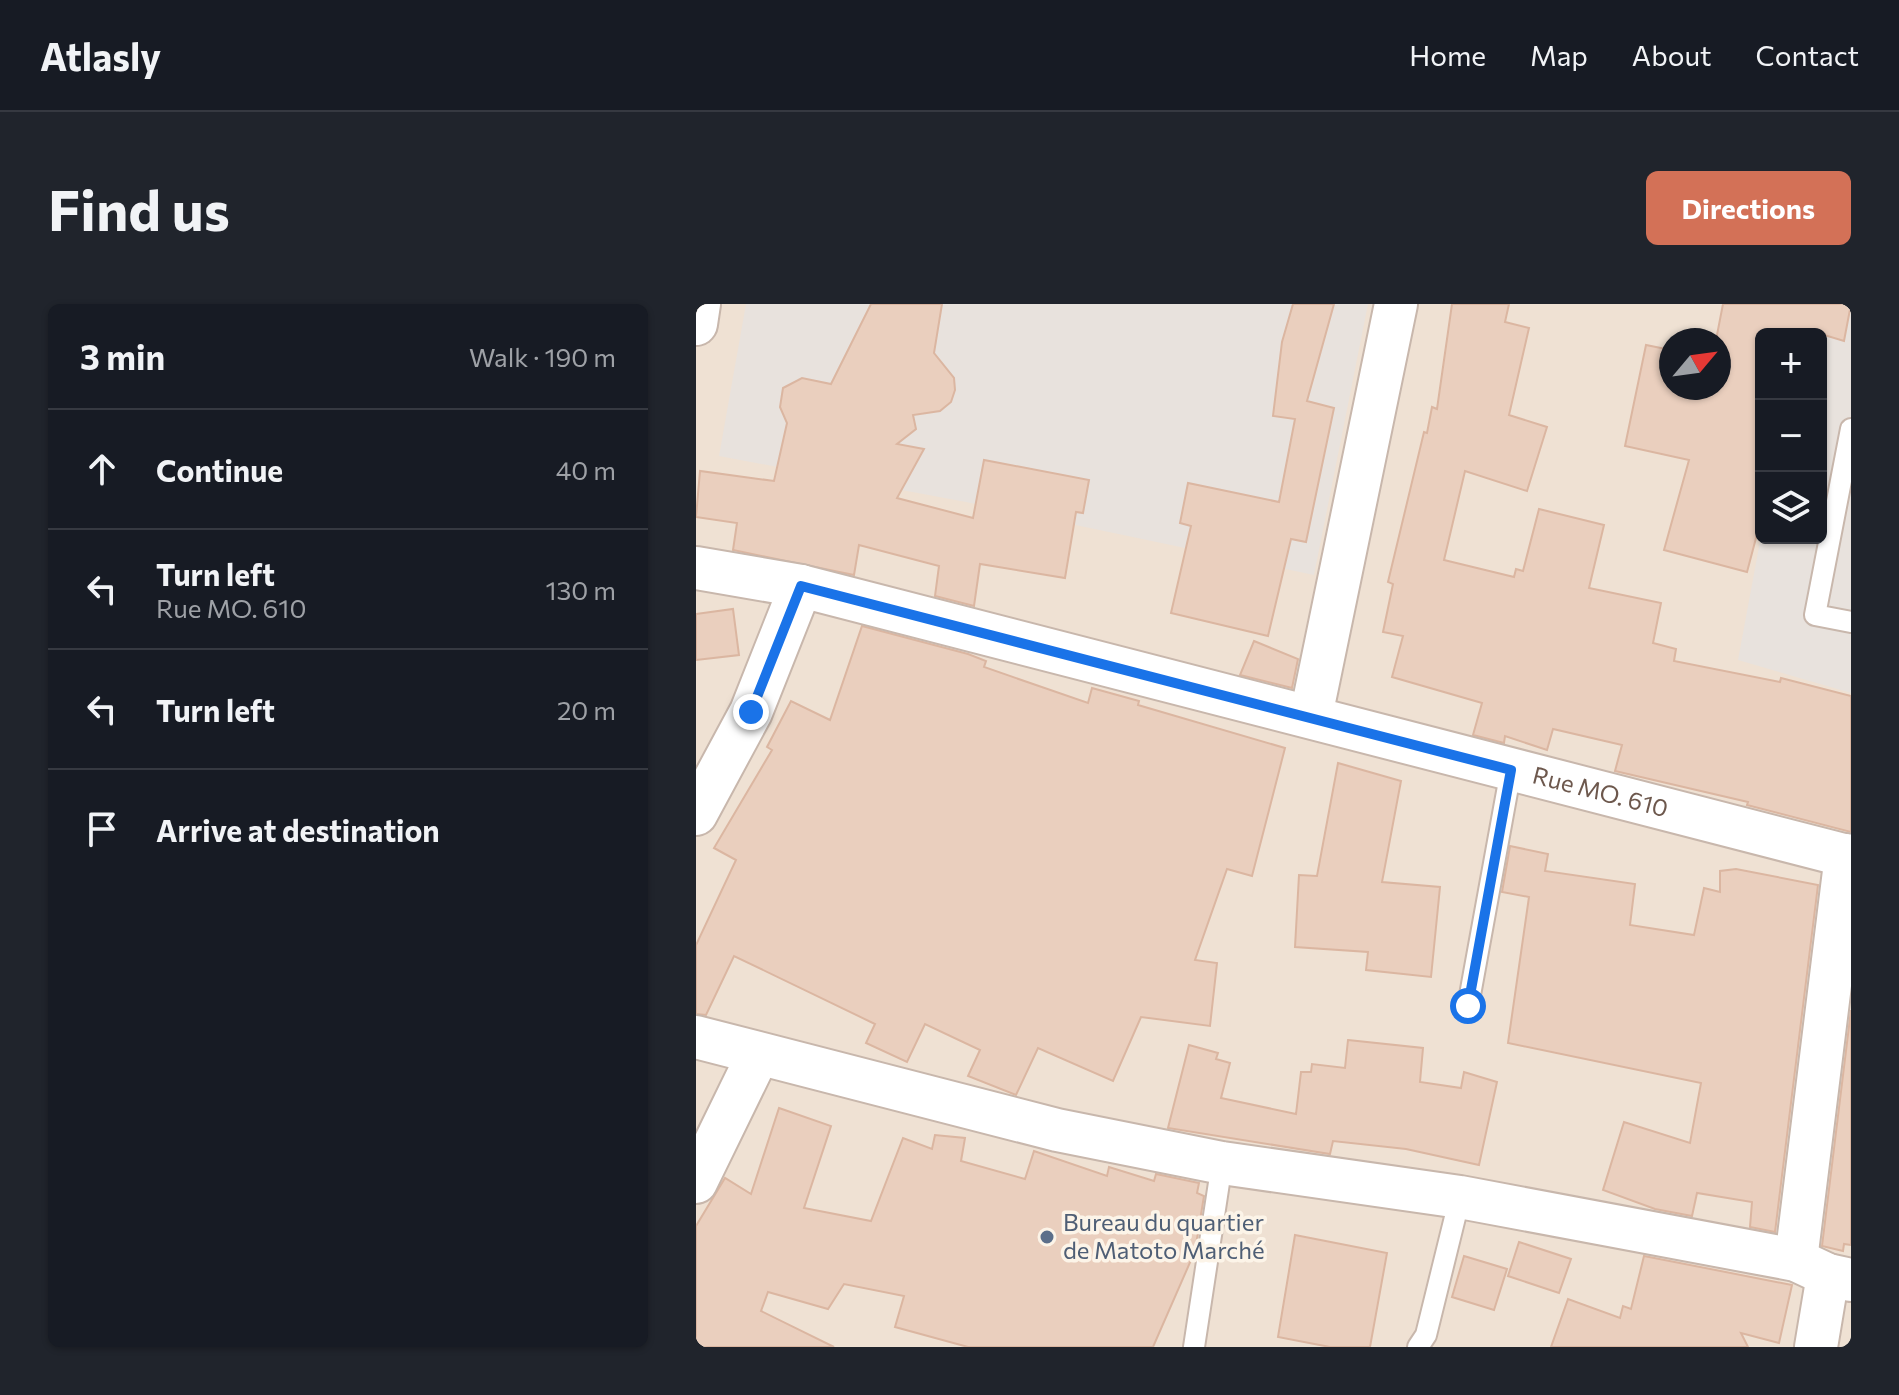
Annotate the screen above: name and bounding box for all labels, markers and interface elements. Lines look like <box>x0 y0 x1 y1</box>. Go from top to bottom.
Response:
text: Atlasly <box>40 32 161 79</box>
text: Home <box>1409 38 1486 72</box>
text: Map <box>1530 38 1588 72</box>
text: About <box>1632 38 1712 72</box>
text: Contact <box>1756 38 1859 72</box>
button: Directions <box>1646 171 1851 245</box>
text: Find us <box>48 174 230 243</box>
north arrow <box>1659 328 1731 400</box>
map controls <box>1755 328 1827 544</box>
button: + <box>1755 328 1827 400</box>
text: 3 min <box>80 335 165 377</box>
text: Walk · 190 m <box>469 341 616 372</box>
button: − <box>1755 400 1827 472</box>
icon: ahead <box>80 447 124 491</box>
text: Continue <box>156 451 283 488</box>
text: 40 m <box>556 454 616 485</box>
button: layers <box>1755 472 1827 544</box>
text: Turn left <box>156 555 275 592</box>
icon: left <box>80 567 124 611</box>
text: 130 m <box>545 574 616 605</box>
text: Rue MO. 610 <box>156 592 306 623</box>
icon: left <box>80 687 124 731</box>
text: Turn left <box>156 691 275 728</box>
text: 20 m <box>557 694 616 725</box>
route end <box>733 694 769 730</box>
street label: Rue MO. 610 <box>1530 759 1672 822</box>
icon: arrive <box>80 807 124 851</box>
text: Arrive at destination <box>156 811 440 848</box>
route start <box>1450 988 1486 1024</box>
place label: Bureau du quartier de Matoto Marché <box>1063 1207 1265 1264</box>
marker: Bureau du quartier de Matoto Marché <box>1038 1228 1056 1246</box>

